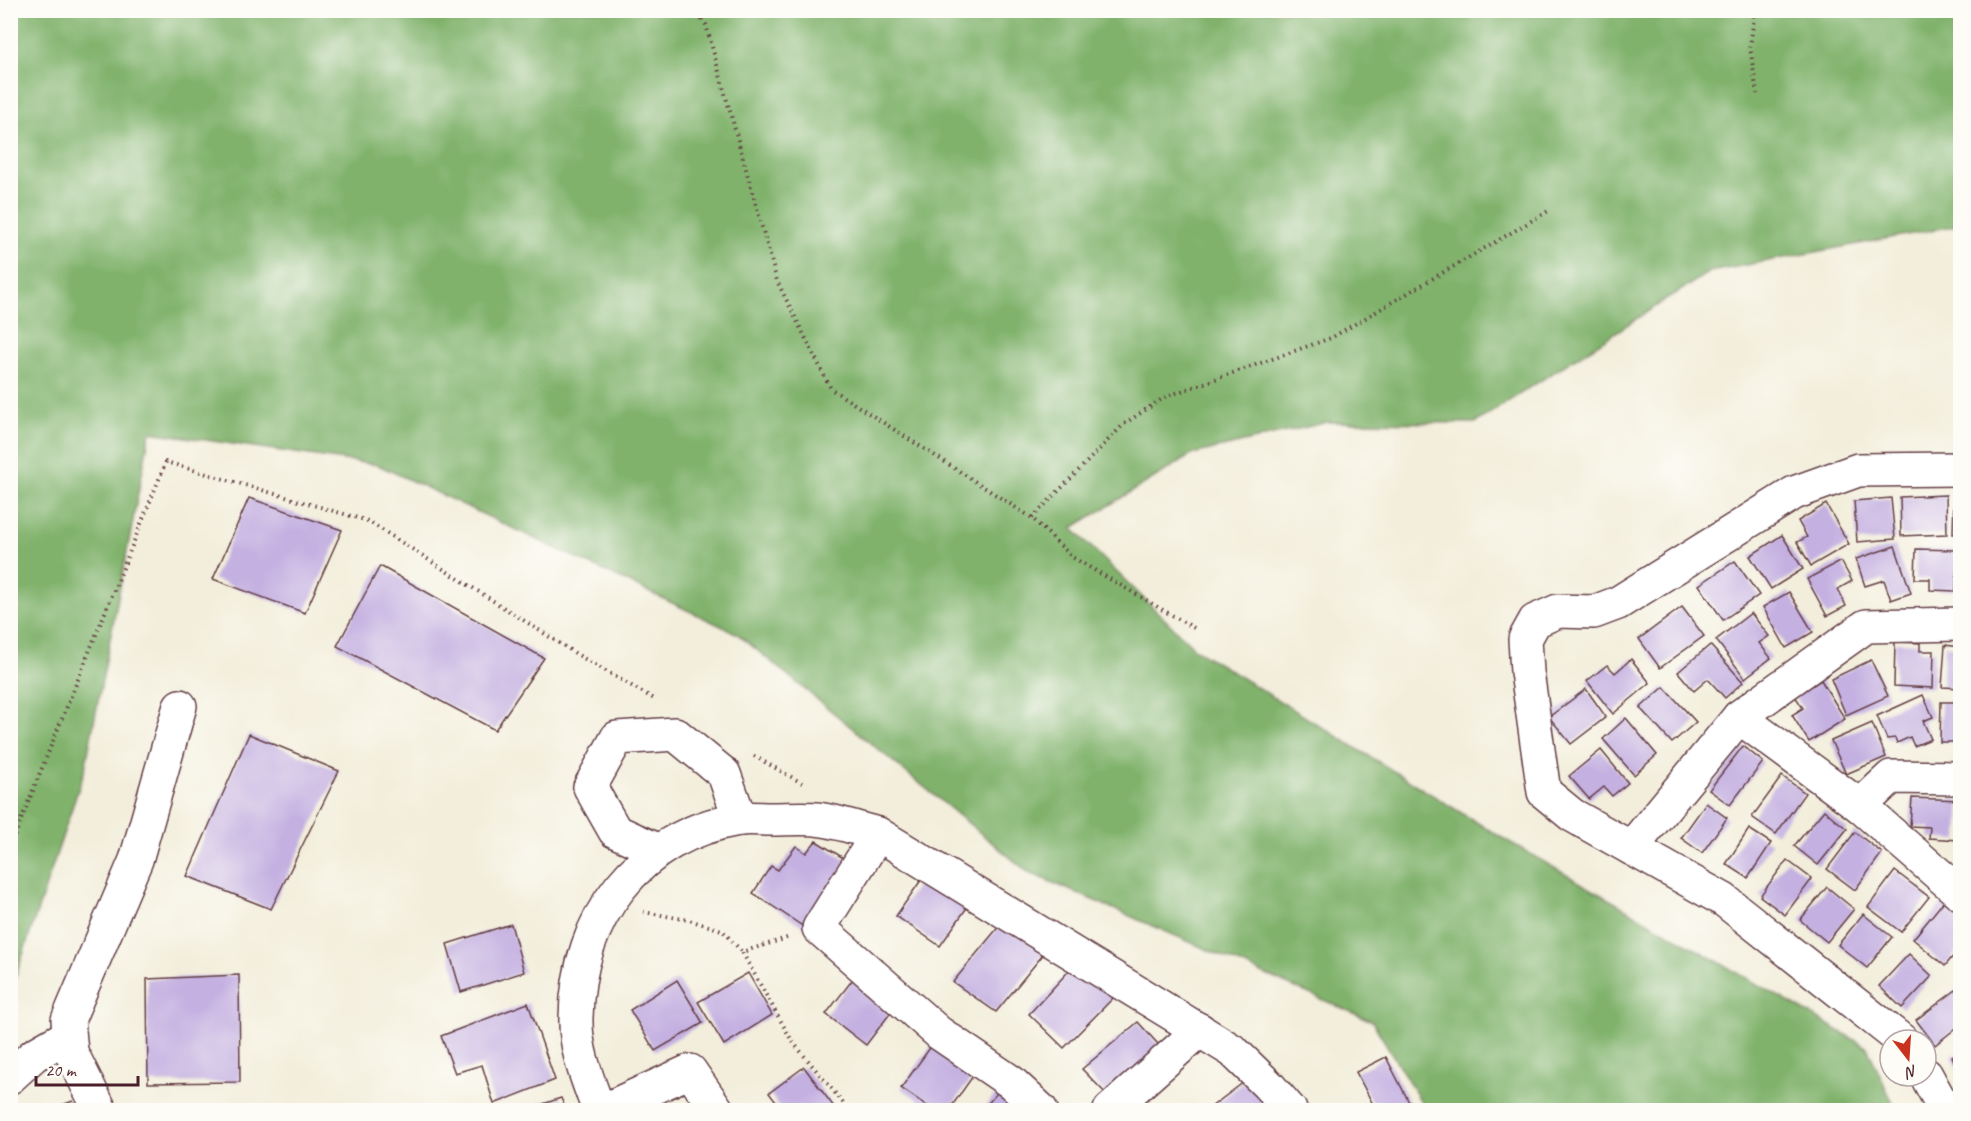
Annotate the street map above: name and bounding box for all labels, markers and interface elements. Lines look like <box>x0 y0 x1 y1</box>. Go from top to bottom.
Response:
north arrow <box>1878 1028 1938 1088</box>
scale bar <box>36 1049 138 1087</box>
text: 20 m <box>45 1059 78 1081</box>
text: N <box>1901 1060 1920 1083</box>

